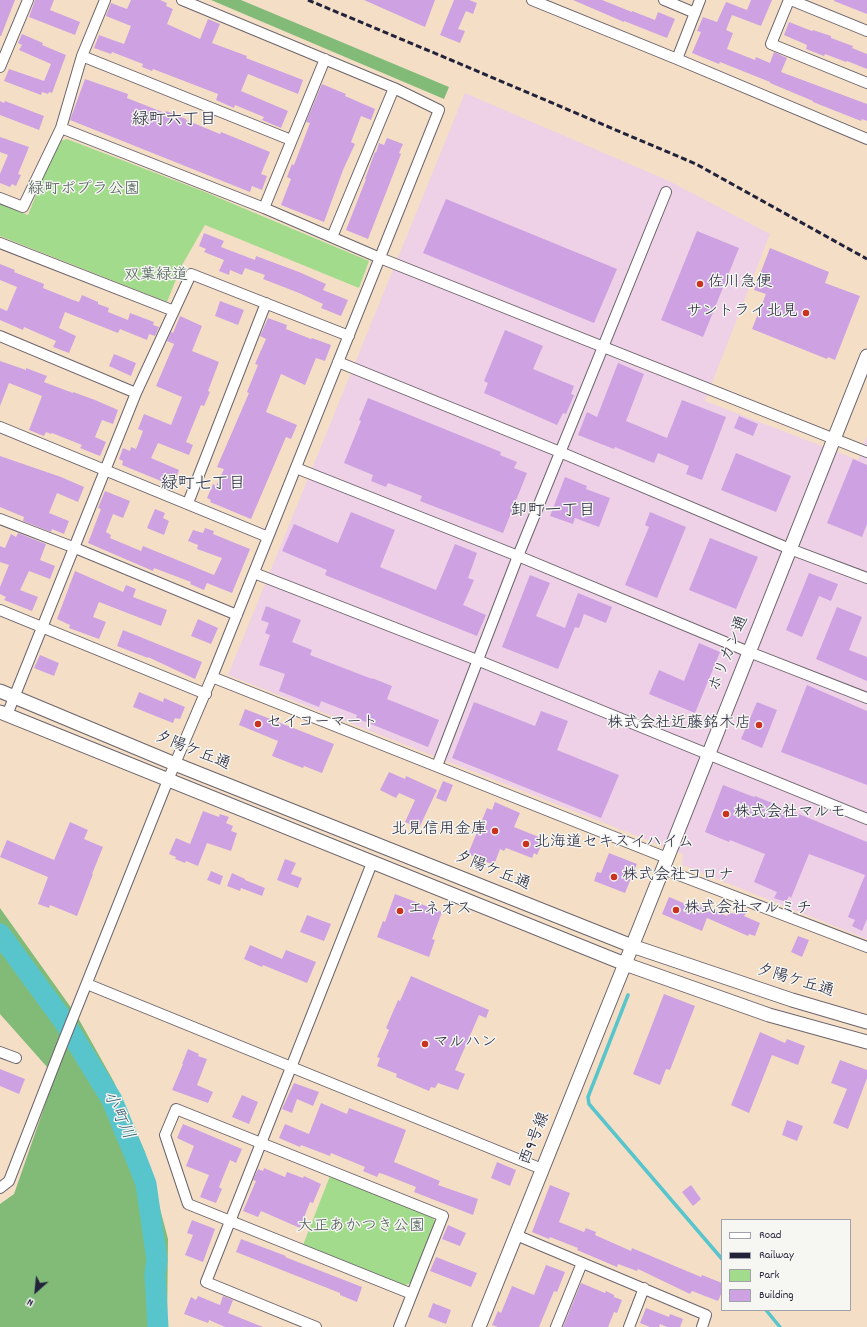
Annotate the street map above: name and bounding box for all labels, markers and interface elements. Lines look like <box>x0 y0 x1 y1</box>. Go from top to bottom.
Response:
district label: 緑町六丁目 <box>132 112 216 132</box>
park label: 緑町ポプラ公園 <box>28 181 140 201</box>
park label: 双葉緑道 <box>124 267 188 287</box>
place label: 佐川急便 <box>708 274 772 294</box>
marker: 佐川急便 <box>695 279 705 289</box>
place label: サントライ北見 <box>686 303 798 323</box>
marker: サントライ北見 <box>801 308 811 318</box>
district label: 緑町七丁目 <box>161 476 245 496</box>
district label: 卸町一丁目 <box>511 503 595 523</box>
street label: ホリカン通 <box>706 613 754 695</box>
place label: セイコーマート <box>266 714 378 734</box>
place label: 株式会社近藤銘木店 <box>607 715 751 735</box>
marker: セイコーマート <box>253 719 263 729</box>
marker: 株式会社近藤銘木店 <box>754 720 764 730</box>
street label: 夕陽ケ丘通 <box>151 728 233 776</box>
place label: 株式会社マルモ <box>734 804 846 824</box>
marker: 株式会社マルモ <box>721 809 731 819</box>
place label: 北見信用金庫 <box>391 821 487 841</box>
marker: 北見信用金庫 <box>490 826 500 836</box>
place label: 北海道セキスイハイム <box>534 834 694 854</box>
marker: 北海道セキスイハイム <box>521 839 531 849</box>
street label: 夕陽ケ丘通 <box>451 848 533 896</box>
place label: 株式会社コロナ <box>622 867 734 887</box>
marker: 株式会社コロナ <box>609 872 619 882</box>
place label: 株式会社マルミチ <box>684 900 812 920</box>
place label: エネオス <box>408 901 472 921</box>
marker: 株式会社マルミチ <box>671 905 681 915</box>
marker: エネオス <box>395 906 405 916</box>
street label: 夕陽ケ丘通 <box>754 961 836 1003</box>
place label: マルハン <box>433 1034 497 1054</box>
marker: マルハン <box>420 1039 430 1049</box>
water label: 小町川 <box>97 1089 137 1143</box>
street label: 西9号線 <box>517 1110 555 1168</box>
park label: 大正あかつき公園 <box>297 1218 425 1238</box>
legend <box>721 1219 851 1311</box>
text: Road <box>759 1227 781 1244</box>
text: Railway <box>759 1247 794 1264</box>
text: Park <box>759 1267 779 1284</box>
north arrow <box>16 1271 56 1311</box>
text: Building <box>759 1287 794 1304</box>
text: N <box>24 1293 37 1310</box>

